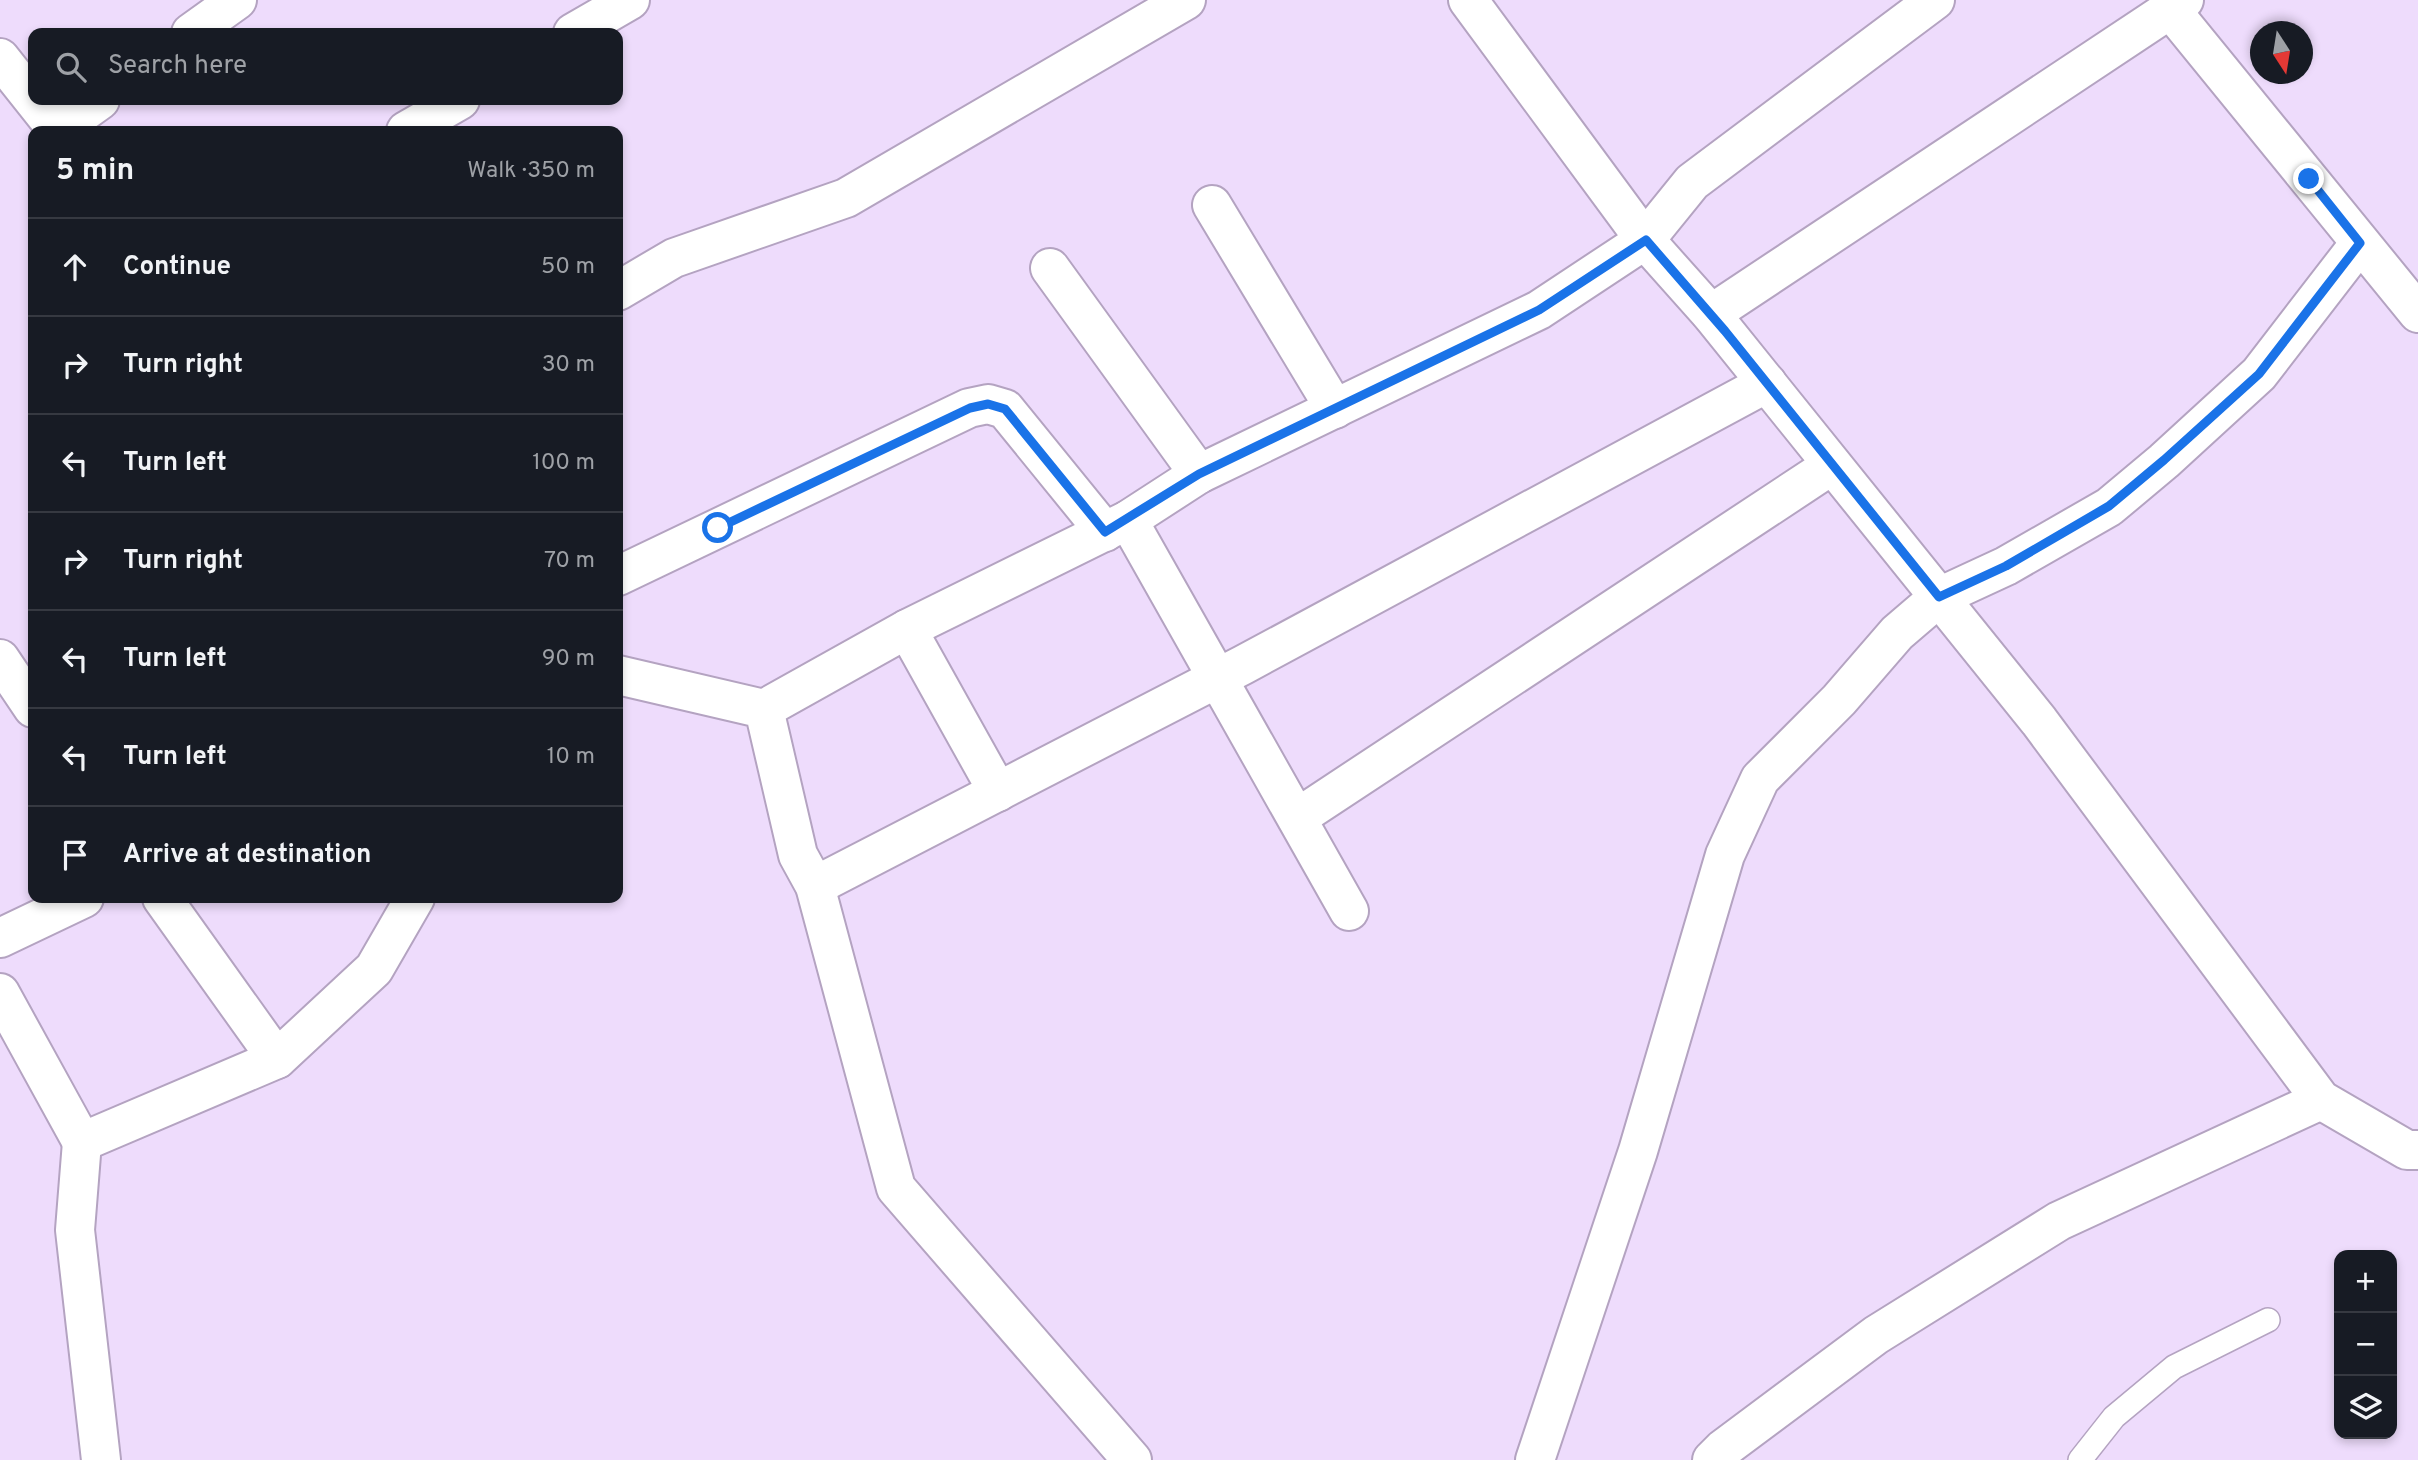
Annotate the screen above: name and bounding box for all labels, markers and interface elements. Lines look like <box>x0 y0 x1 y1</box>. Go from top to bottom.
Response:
north arrow <box>2250 21 2313 84</box>
search box <box>28 28 623 105</box>
icon: search <box>52 48 90 86</box>
text: Search here <box>108 50 247 83</box>
text: 5 min <box>56 153 134 190</box>
text: Walk · 350 m <box>467 157 595 186</box>
route end <box>2293 163 2324 194</box>
icon: ahead <box>56 248 94 286</box>
text: Continue <box>123 251 231 284</box>
text: 50 m <box>541 253 595 282</box>
icon: right <box>56 346 94 384</box>
text: Turn right <box>123 349 243 382</box>
text: 30 m <box>542 351 595 380</box>
icon: left <box>56 444 94 482</box>
text: Turn left <box>123 447 227 480</box>
text: 100 m <box>532 449 595 478</box>
route start <box>702 512 733 543</box>
icon: right <box>56 542 94 580</box>
text: Turn right <box>123 545 243 578</box>
text: 70 m <box>544 547 595 576</box>
icon: left <box>56 640 94 678</box>
text: Turn left <box>123 643 227 676</box>
text: 90 m <box>542 645 595 674</box>
icon: left <box>56 738 94 776</box>
text: Turn left <box>123 741 227 774</box>
text: 10 m <box>547 743 595 772</box>
icon: arrive <box>56 836 94 874</box>
text: Arrive at destination <box>123 839 371 872</box>
map controls <box>2334 1250 2397 1439</box>
button: + <box>2334 1250 2397 1313</box>
button: − <box>2334 1313 2397 1376</box>
button: layers <box>2334 1376 2397 1439</box>

